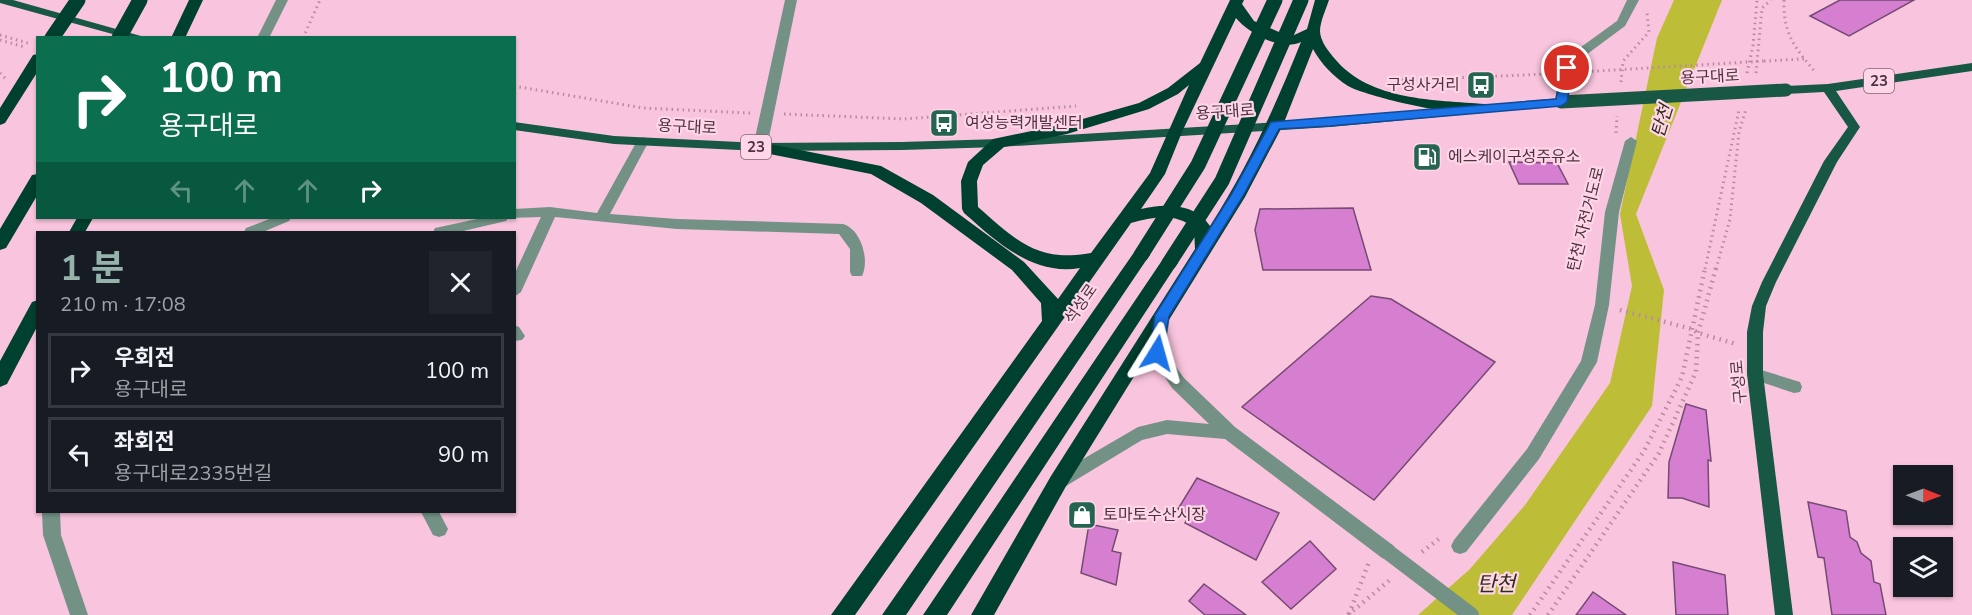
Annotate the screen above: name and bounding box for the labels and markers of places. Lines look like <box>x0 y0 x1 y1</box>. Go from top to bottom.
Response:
pin <box>1541 42 1592 93</box>
bus stop icon: 구성사거리 <box>1465 69 1497 101</box>
place label: 구성사거리 <box>1386 74 1460 96</box>
bus stop icon: 여성능력개발센터 <box>928 107 960 139</box>
place label: 여성능력개발센터 <box>965 112 1083 134</box>
fuel station icon: 에스케이구성주유소 <box>1411 141 1443 173</box>
place label: 에스케이구성주유소 <box>1448 146 1580 168</box>
shop icon: 토마토수산시장 <box>1066 499 1098 531</box>
place label: 토마토수산시장 <box>1103 504 1206 526</box>

